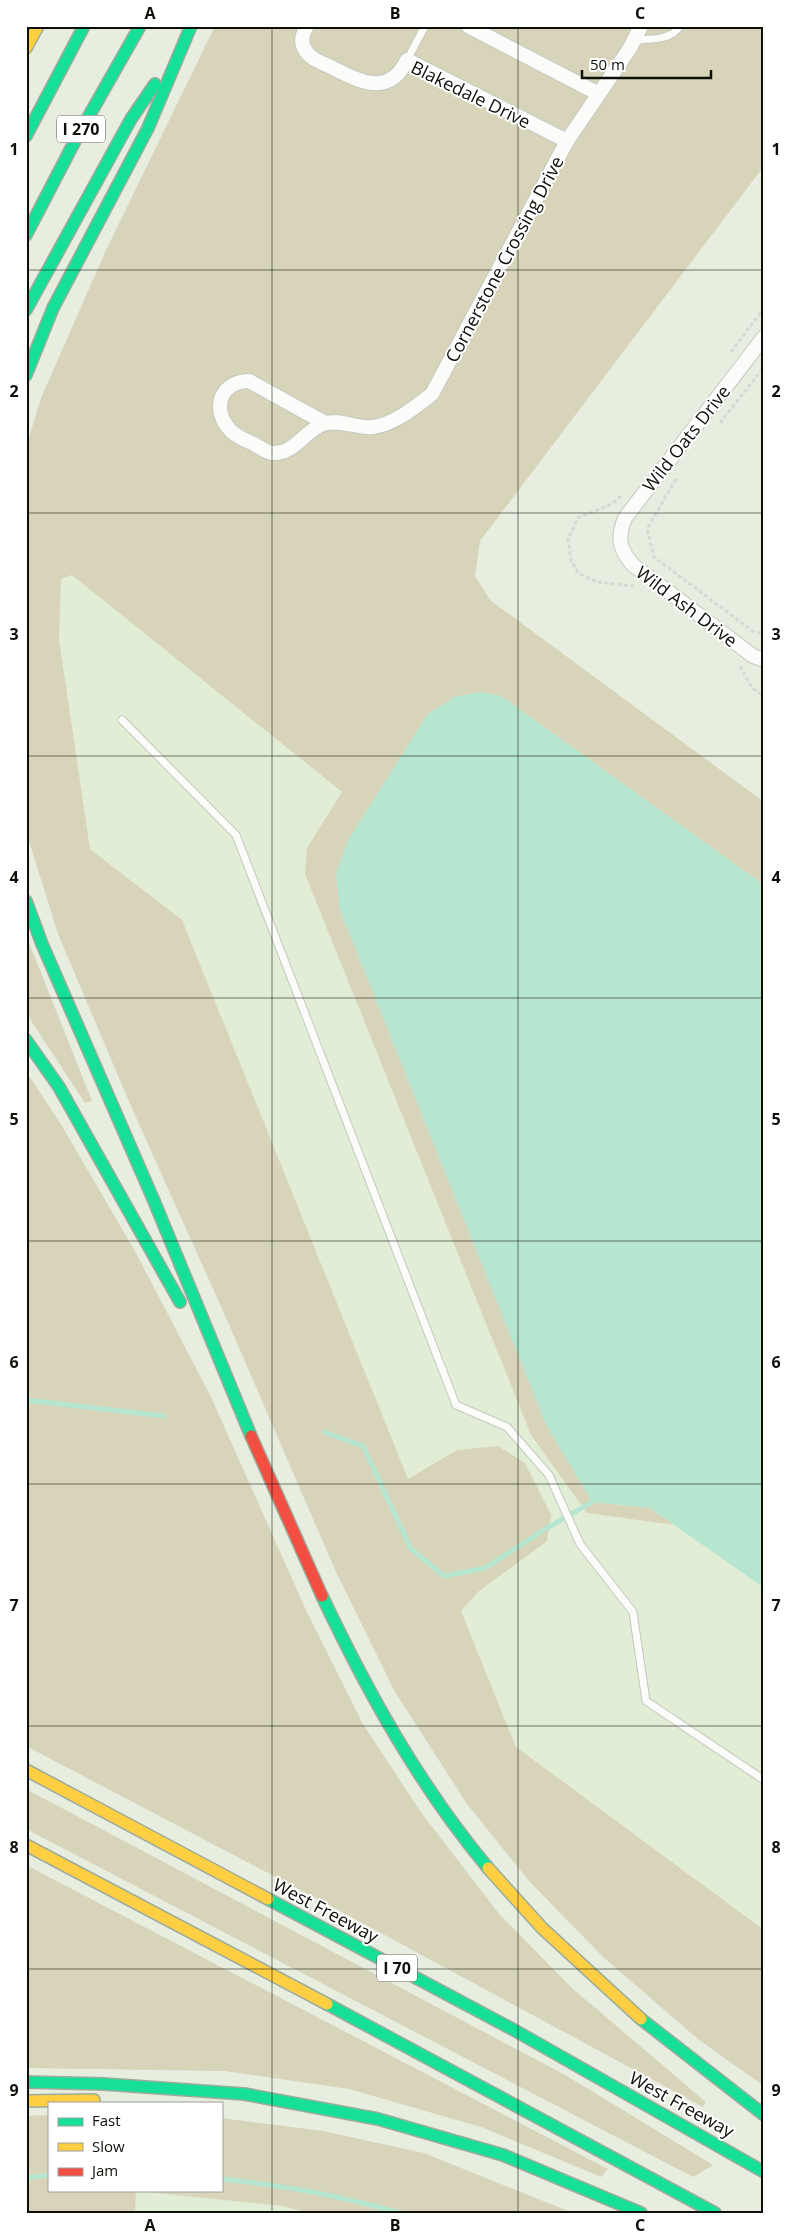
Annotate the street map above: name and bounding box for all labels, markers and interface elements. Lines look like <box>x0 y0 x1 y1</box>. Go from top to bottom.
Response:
text: A <box>144 2 156 24</box>
text: B <box>390 2 400 24</box>
text: C <box>635 2 645 24</box>
scale bar <box>582 48 711 80</box>
text: 50 m <box>590 54 625 74</box>
street label: Blakedale Drive <box>407 55 535 133</box>
road number: I 270 <box>57 116 105 142</box>
text: 1 <box>9 138 19 160</box>
text: 1 <box>771 138 781 160</box>
street label: Cornerstone Crossing Drive <box>439 152 569 366</box>
text: 2 <box>9 380 19 402</box>
street label: Wild Oats Drive <box>637 380 735 496</box>
text: 2 <box>771 380 781 402</box>
street label: Wild Ash Drive <box>631 560 743 652</box>
text: 3 <box>9 623 19 645</box>
text: 3 <box>771 623 781 645</box>
text: 4 <box>9 866 19 888</box>
text: 4 <box>771 866 781 888</box>
text: 5 <box>9 1108 19 1130</box>
text: 5 <box>771 1108 781 1130</box>
text: 6 <box>9 1351 19 1373</box>
text: 6 <box>771 1351 781 1373</box>
text: 7 <box>9 1594 19 1616</box>
text: 7 <box>771 1594 781 1616</box>
text: 8 <box>9 1836 19 1858</box>
text: 8 <box>771 1836 781 1858</box>
street label: West Freeway <box>269 1872 384 1948</box>
road number: I 70 <box>377 1955 417 1982</box>
street label: West Freeway <box>625 2065 740 2143</box>
text: 9 <box>9 2079 19 2101</box>
text: 9 <box>771 2079 781 2101</box>
legend <box>48 2102 222 2192</box>
text: Fast <box>92 2110 121 2130</box>
text: Slow <box>92 2136 125 2156</box>
text: Jam <box>90 2160 118 2180</box>
text: A <box>144 2214 156 2236</box>
text: B <box>390 2214 400 2236</box>
text: C <box>635 2214 645 2236</box>

